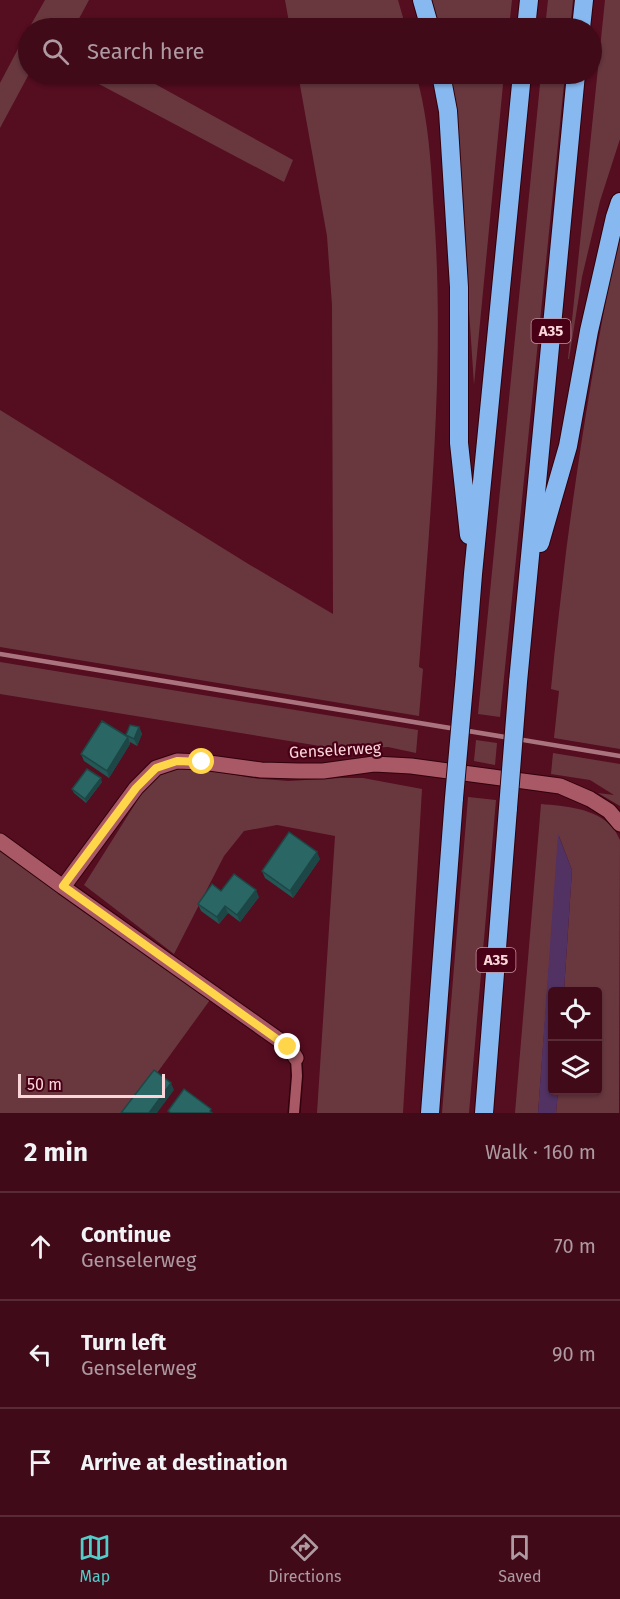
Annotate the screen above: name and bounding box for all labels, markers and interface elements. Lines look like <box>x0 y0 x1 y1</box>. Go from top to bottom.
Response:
search box <box>18 18 602 84</box>
icon: search <box>39 35 72 68</box>
text: Search here <box>87 38 205 65</box>
road number: A35 <box>532 319 570 343</box>
street label: Genselerweg <box>288 738 382 762</box>
route start <box>188 748 214 774</box>
road number: A35 <box>476 948 516 972</box>
map controls <box>548 987 602 1095</box>
button: locate <box>548 987 602 1041</box>
route end <box>274 1033 300 1059</box>
button: layers <box>548 1041 602 1095</box>
scale bar <box>18 1071 165 1098</box>
text: 50 m <box>27 1075 62 1094</box>
text: 2 min <box>24 1137 88 1168</box>
text: Walk · 160 m <box>485 1140 596 1164</box>
text: Continue <box>81 1221 171 1248</box>
icon: ahead <box>24 1230 57 1263</box>
text: 70 m <box>554 1234 596 1258</box>
text: Genselerweg <box>81 1248 197 1272</box>
text: Turn left <box>81 1329 166 1356</box>
icon: left <box>24 1338 57 1371</box>
text: 90 m <box>552 1342 596 1366</box>
text: Genselerweg <box>81 1356 197 1380</box>
icon: arrive <box>24 1446 57 1479</box>
text: Arrive at destination <box>81 1449 288 1476</box>
tab: Map <box>78 1531 111 1586</box>
tab: Directions <box>268 1531 342 1586</box>
tab: Saved <box>498 1531 542 1586</box>

